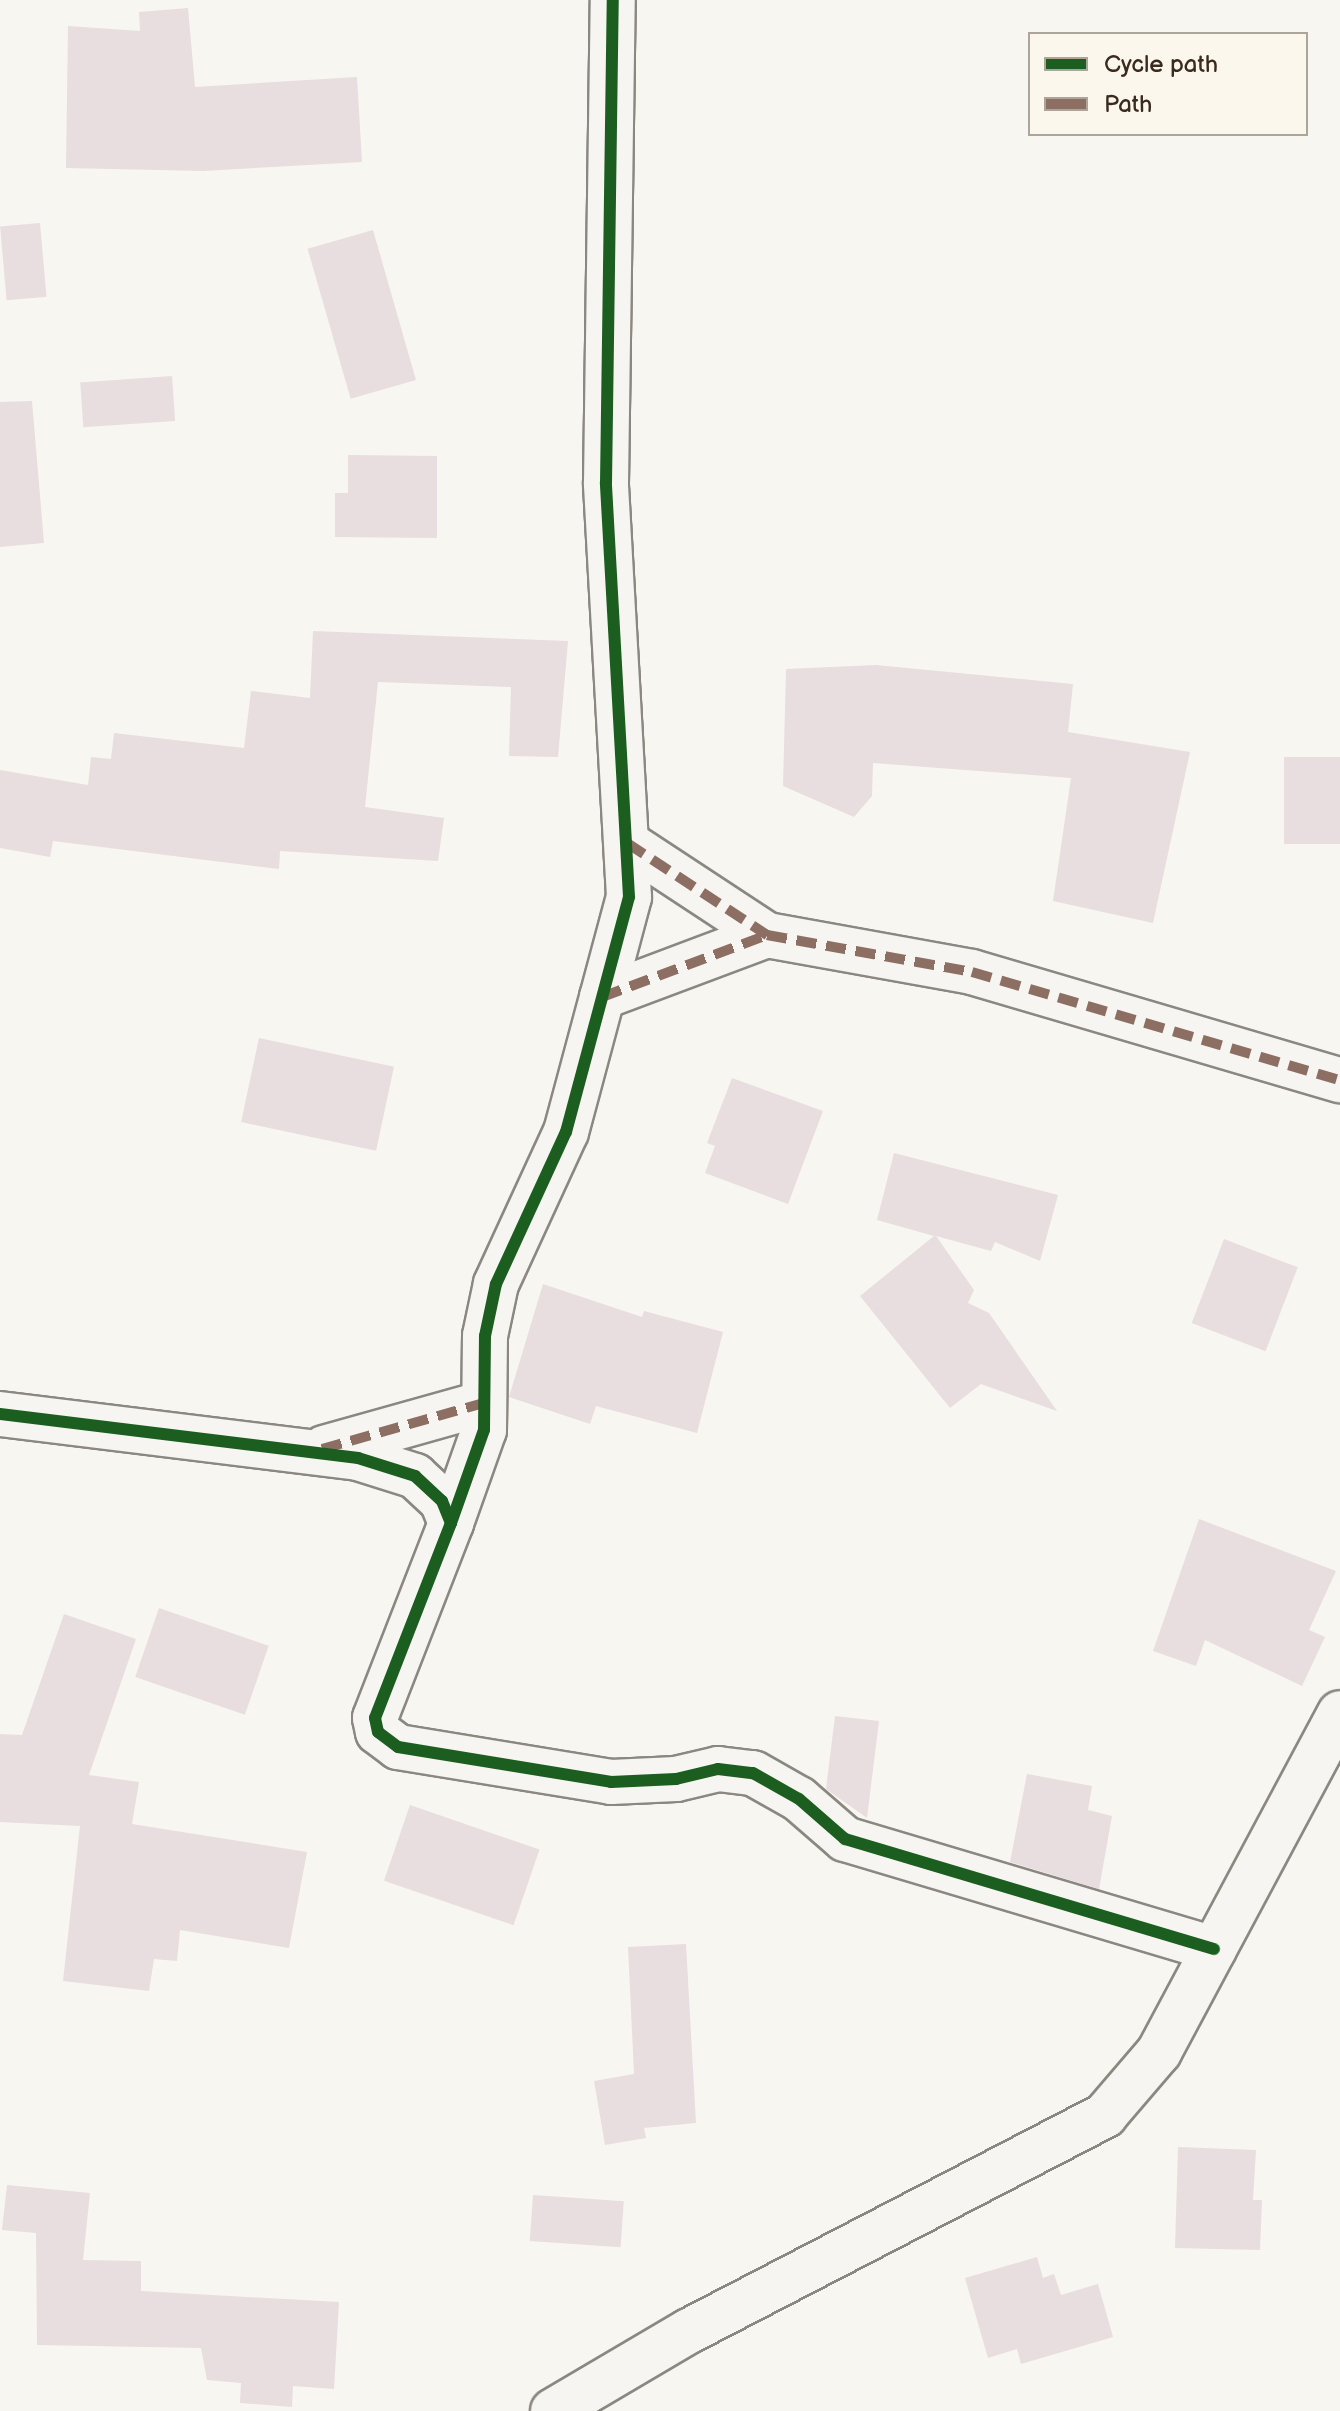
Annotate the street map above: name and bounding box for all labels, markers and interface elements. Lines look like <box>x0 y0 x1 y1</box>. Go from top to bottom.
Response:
legend <box>1028 32 1308 136</box>
text: Cycle path <box>1104 50 1218 79</box>
text: Path <box>1104 90 1152 119</box>

